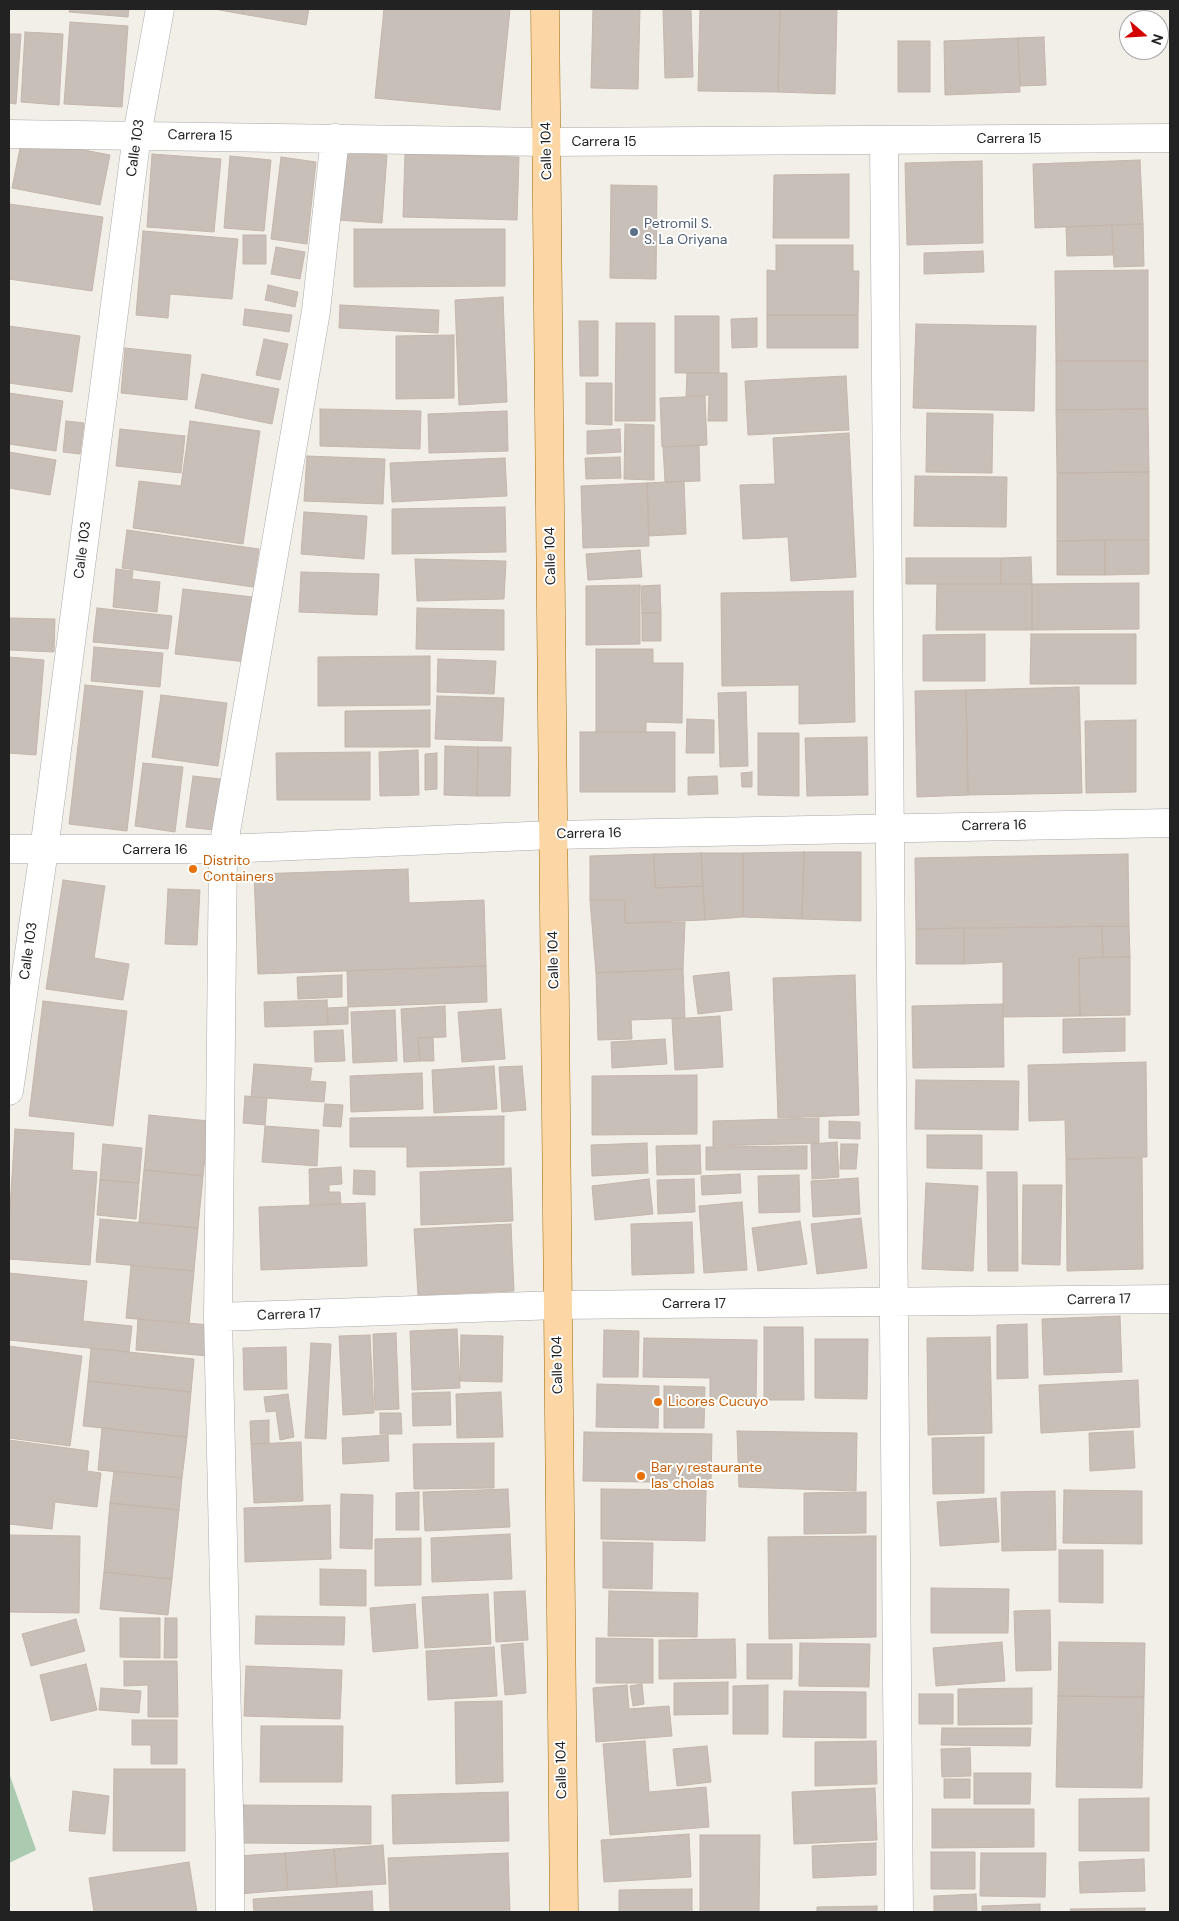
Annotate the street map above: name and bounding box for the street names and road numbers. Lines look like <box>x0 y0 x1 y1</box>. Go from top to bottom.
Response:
street label: Calle 103 <box>124 118 148 178</box>
street label: Calle 104 <box>538 122 556 180</box>
street label: Carrera 15 <box>167 127 233 145</box>
street label: Carrera 15 <box>976 131 1042 147</box>
street label: Carrera 15 <box>571 134 637 150</box>
street label: Calle 103 <box>71 520 95 580</box>
street label: Calle 104 <box>542 527 560 585</box>
street label: Carrera 16 <box>961 817 1027 835</box>
street label: Carrera 16 <box>556 825 622 843</box>
street label: Carrera 16 <box>122 842 188 858</box>
street label: Calle 103 <box>17 921 41 981</box>
street label: Calle 104 <box>545 931 563 989</box>
street label: Carrera 17 <box>1067 1291 1131 1309</box>
street label: Carrera 17 <box>662 1296 726 1312</box>
street label: Carrera 17 <box>257 1305 321 1325</box>
street label: Calle 104 <box>549 1336 567 1394</box>
street label: Calle 104 <box>553 1741 571 1799</box>

